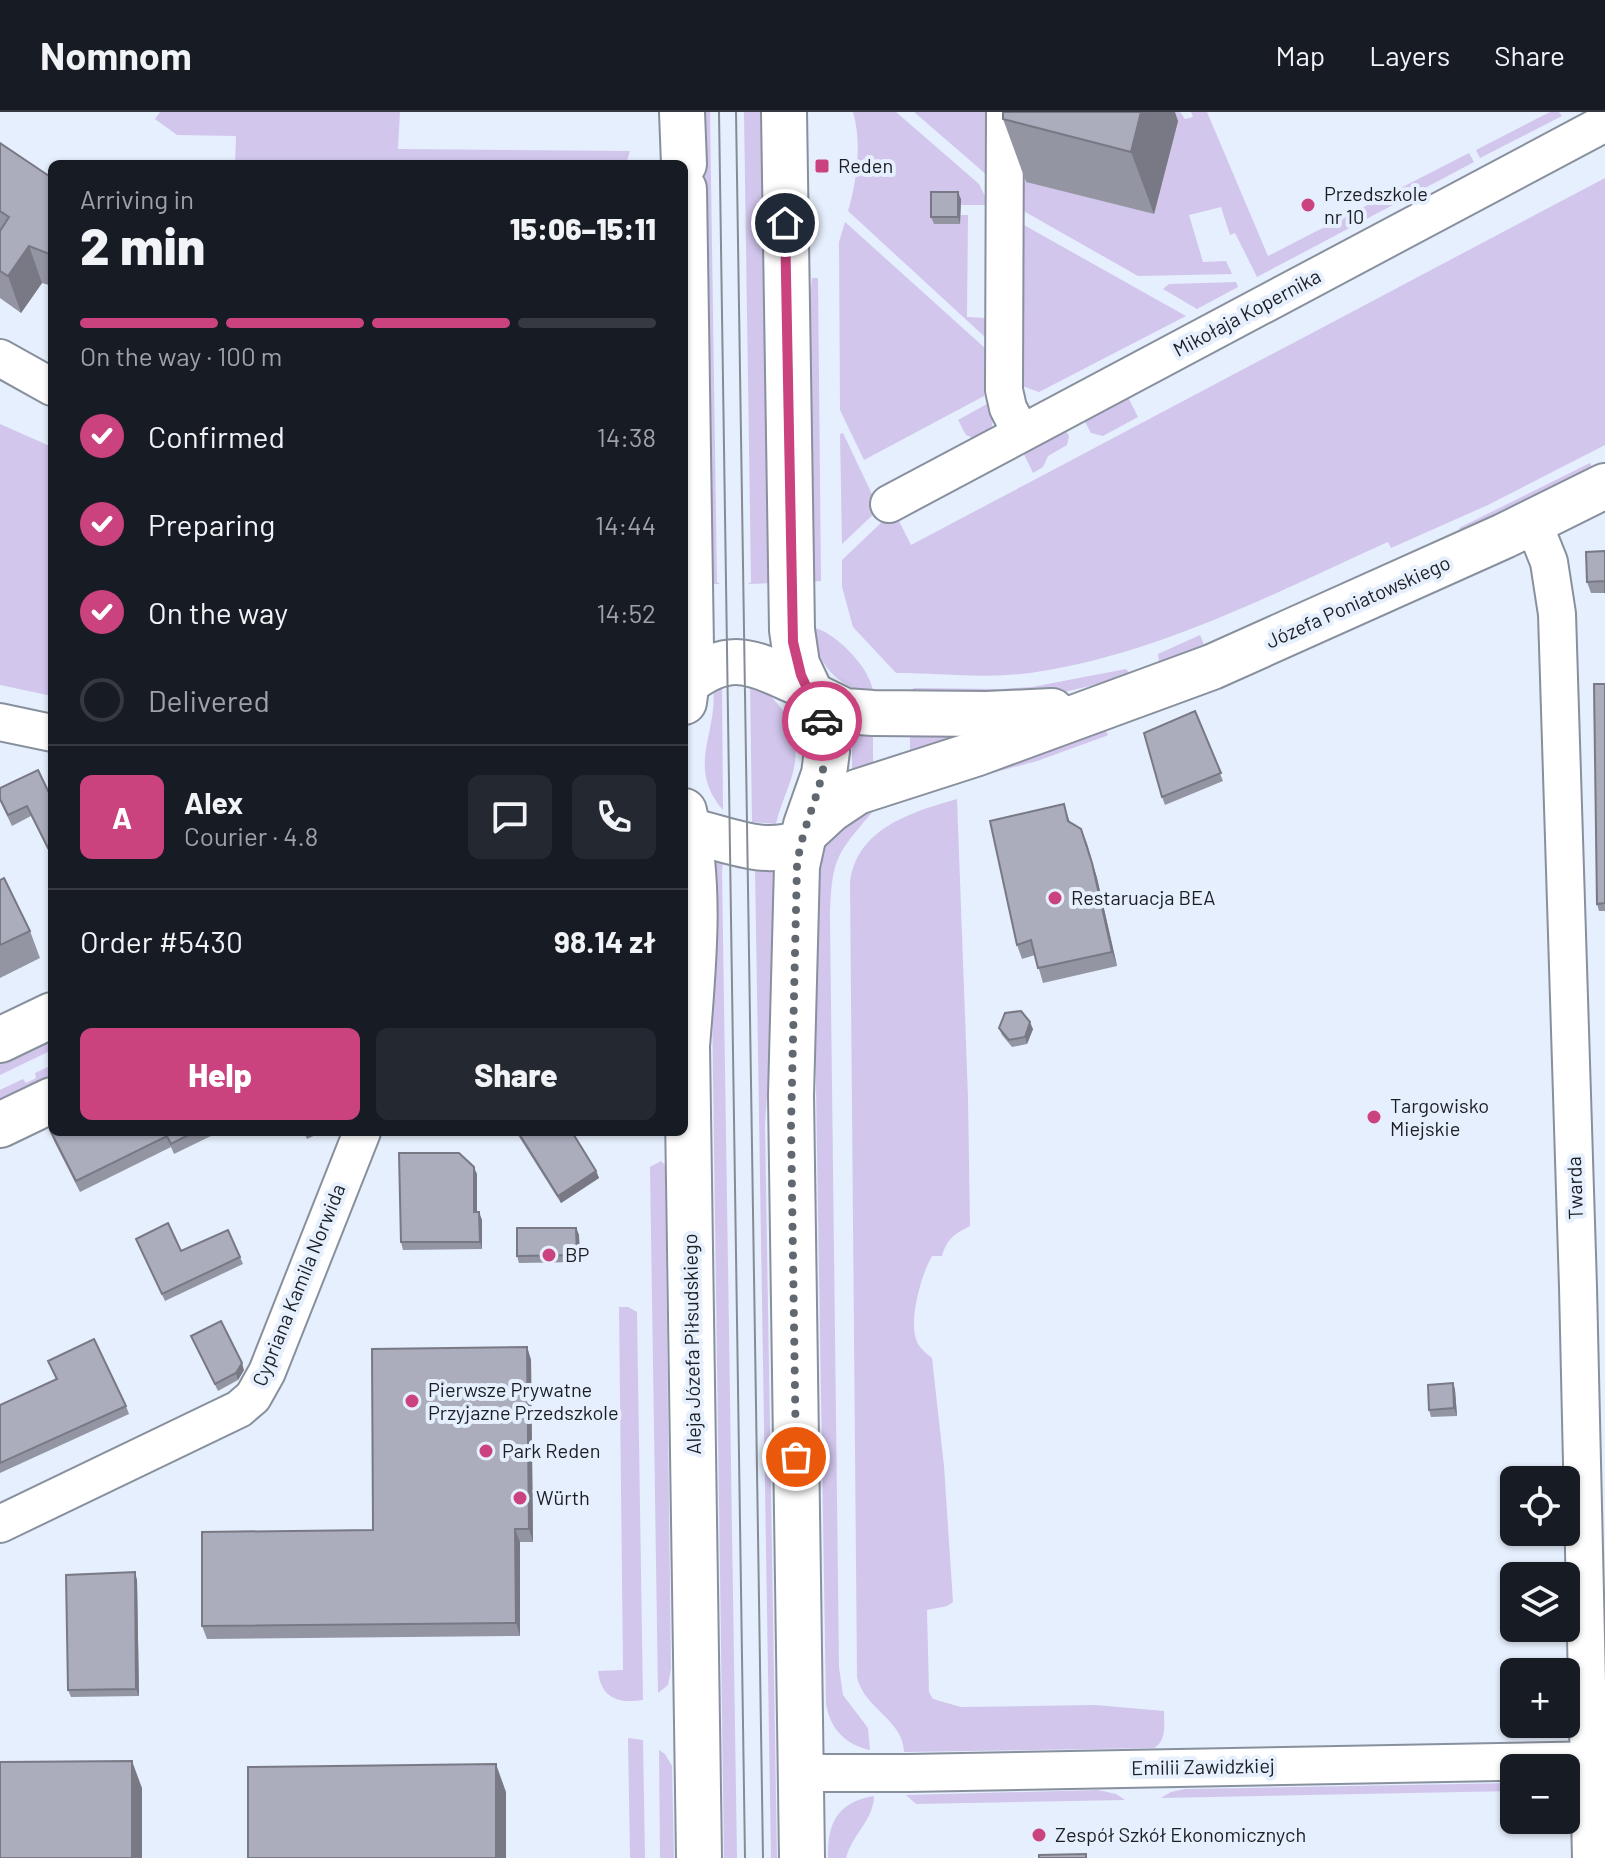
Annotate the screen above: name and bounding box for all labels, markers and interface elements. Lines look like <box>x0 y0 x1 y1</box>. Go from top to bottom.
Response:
text: Nomnom <box>40 32 192 78</box>
text: Map <box>1275 38 1325 72</box>
text: Layers <box>1369 38 1450 72</box>
text: Share <box>1494 38 1565 72</box>
place label: Reden <box>838 153 893 177</box>
marker: Reden <box>813 157 831 175</box>
place label: Przedszkole nr 10 <box>1324 181 1428 228</box>
text: Arriving in <box>80 183 194 214</box>
pin <box>751 189 819 257</box>
marker: Przedszkole nr 10 <box>1299 196 1317 214</box>
icon: home <box>763 201 807 245</box>
text: 15:06–15:11 <box>510 210 656 246</box>
text: 2 min <box>80 213 205 275</box>
street label: Mikołaja Kopernika <box>1169 263 1324 361</box>
text: On the way · 100 m <box>80 340 282 371</box>
icon: check <box>80 414 124 458</box>
text: Confirmed <box>148 418 285 454</box>
text: 14:38 <box>597 421 656 452</box>
icon: check <box>80 502 124 546</box>
text: Preparing <box>148 506 275 542</box>
text: 14:44 <box>595 509 656 540</box>
street label: Józefa Poniatowskiego <box>1262 550 1454 653</box>
icon: check <box>80 590 124 634</box>
text: On the way <box>148 594 288 630</box>
text: 14:52 <box>596 597 656 628</box>
courier <box>782 681 862 761</box>
text: Delivered <box>148 682 270 718</box>
icon: car <box>800 699 844 743</box>
button: chat <box>468 775 552 859</box>
button: phone <box>572 775 656 859</box>
text: Alex <box>184 784 243 820</box>
text: A <box>112 799 132 835</box>
text: Courier · 4.8 <box>184 820 318 851</box>
place label: Restaruacja BEA <box>1071 885 1215 909</box>
marker: Restaruacja BEA <box>1046 889 1064 907</box>
text: Order #5430 <box>80 923 243 959</box>
text: 98.14 zł <box>554 923 656 959</box>
button: Help <box>80 1028 360 1120</box>
button: Share <box>376 1028 656 1120</box>
place label: Targowisko Miejskie <box>1390 1093 1489 1140</box>
marker: Targowisko Miejskie <box>1365 1108 1383 1126</box>
street label: Twarda <box>1561 1156 1587 1220</box>
street label: Cypriana Kamila Norwida <box>247 1180 350 1389</box>
street label: Aleja Józefa Piłsudskiego <box>677 1233 705 1455</box>
place label: BP <box>565 1242 590 1266</box>
marker: BP <box>540 1246 558 1264</box>
place label: Pierwsze Prywatne Przyjazne Przedszkole <box>428 1377 619 1424</box>
marker: Pierwsze Prywatne Przyjazne Przedszkole <box>403 1392 421 1410</box>
pin <box>762 1423 830 1491</box>
icon: bag <box>774 1435 818 1479</box>
place label: Park Reden <box>502 1438 601 1462</box>
marker: Park Reden <box>477 1442 495 1460</box>
map controls <box>1500 1466 1580 1834</box>
button: locate <box>1500 1466 1580 1546</box>
place label: Würth <box>536 1485 590 1509</box>
marker: Würth <box>511 1489 529 1507</box>
button: layers <box>1500 1562 1580 1642</box>
button: + <box>1500 1658 1580 1738</box>
street label: Emilii Zawidzkiej <box>1131 1753 1275 1779</box>
button: − <box>1500 1754 1580 1834</box>
place label: Zespół Szkół Ekonomicznych <box>1055 1822 1306 1846</box>
marker: Zespół Szkół Ekonomicznych <box>1030 1826 1048 1844</box>

